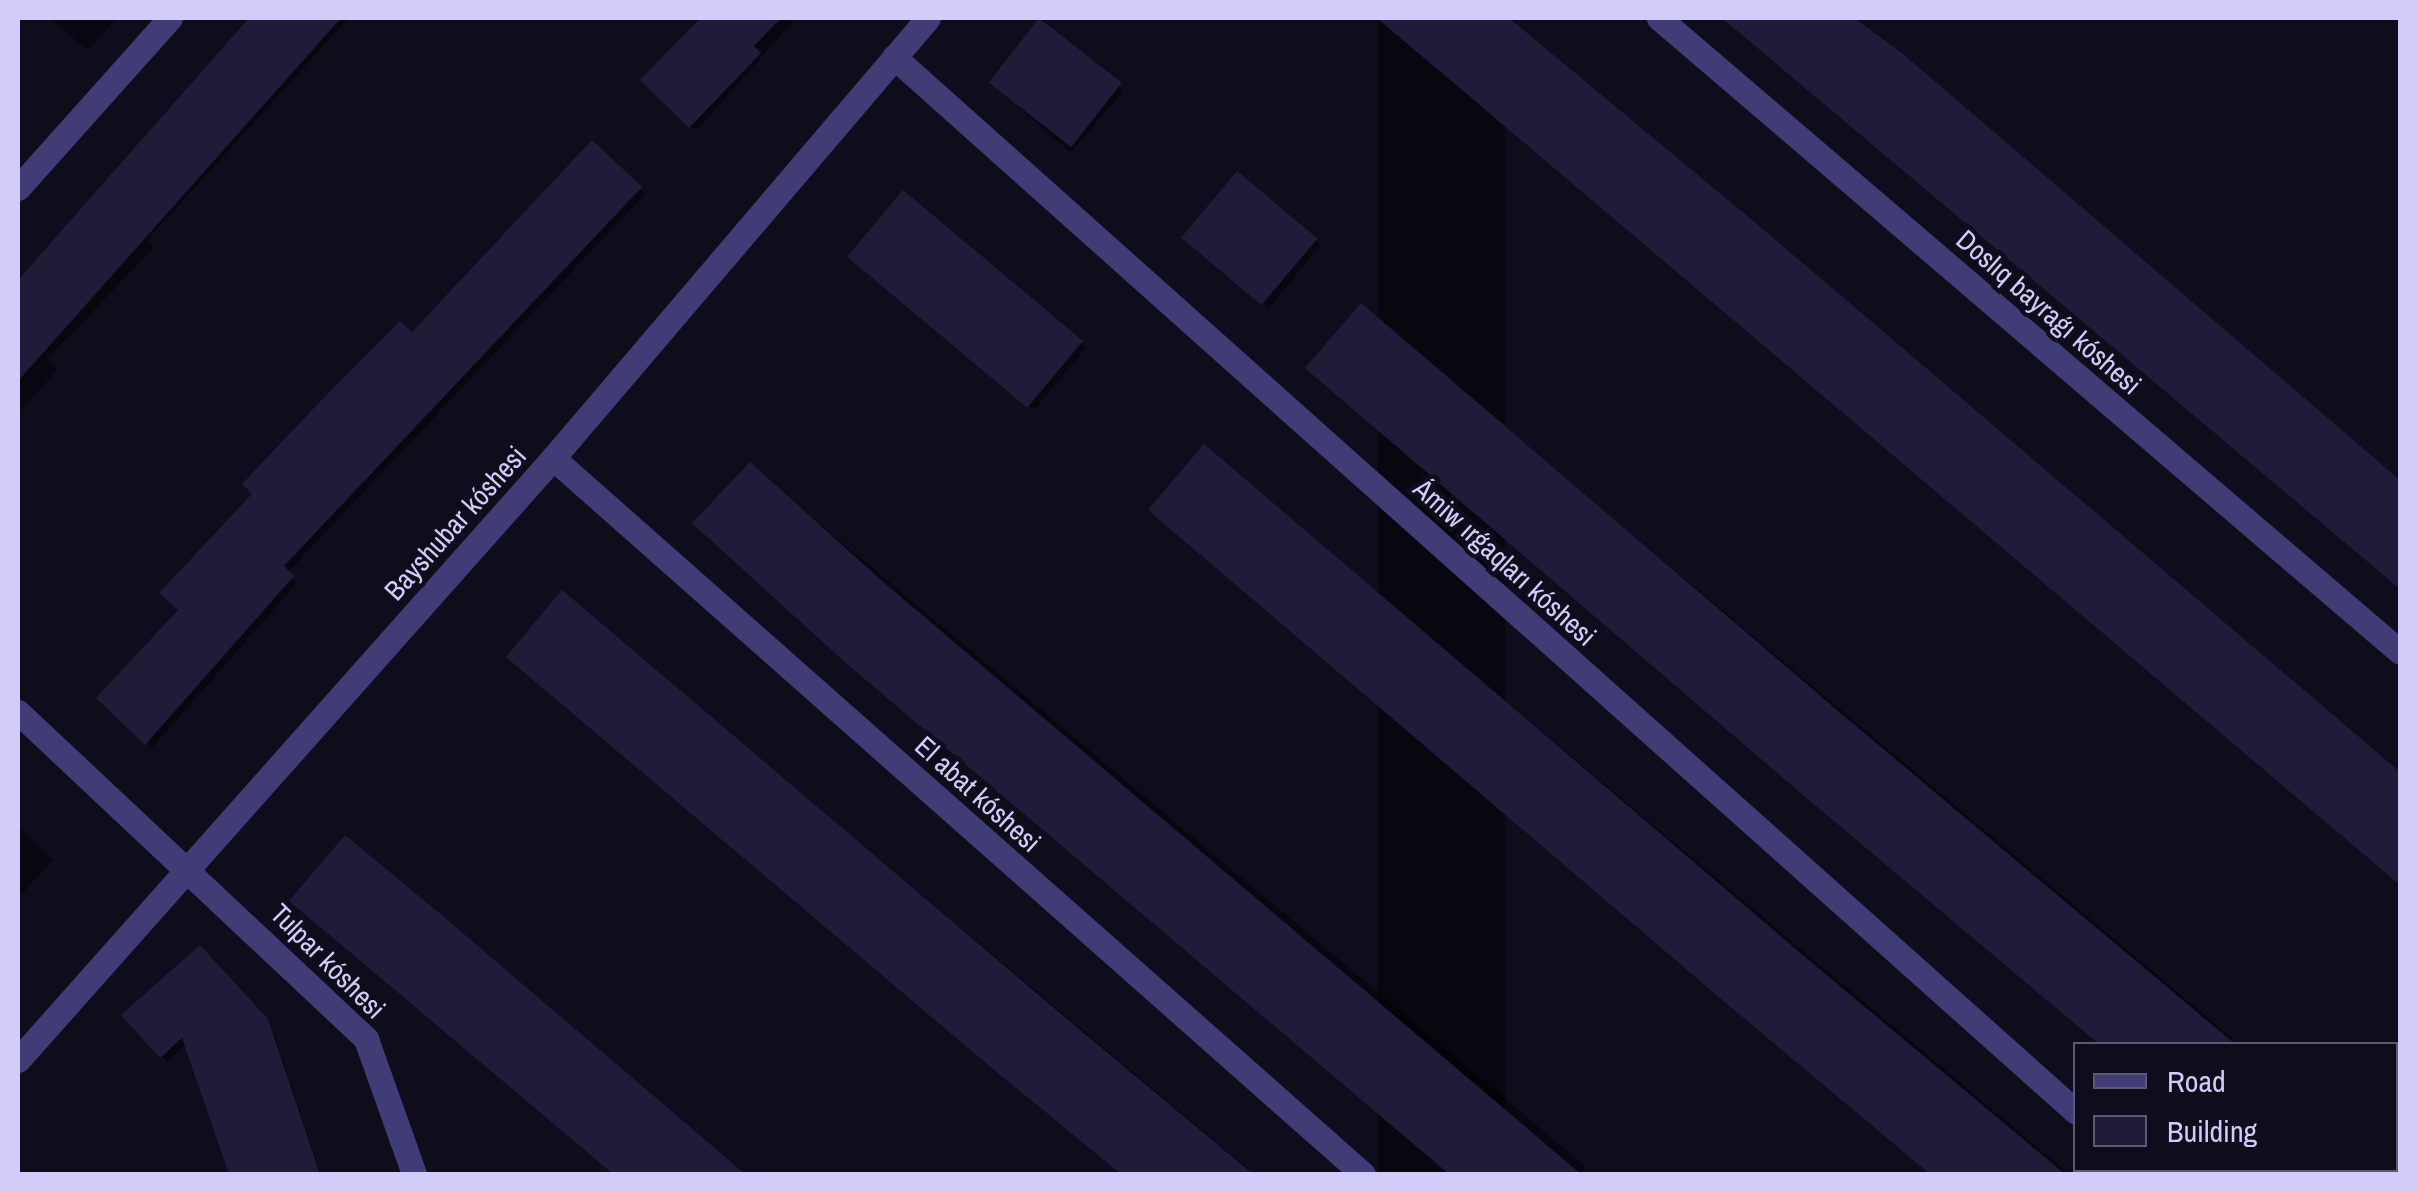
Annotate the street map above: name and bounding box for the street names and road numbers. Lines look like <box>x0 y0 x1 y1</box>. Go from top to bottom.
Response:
street label: Doslıq bayraǵı kóshesi <box>1950 223 2148 401</box>
street label: Bayshubar kóshesi <box>377 439 533 607</box>
street label: Ámiw ırǵaqları kóshesi <box>1407 471 1603 653</box>
street label: El abat kóshesi <box>908 729 1048 859</box>
street label: Tulpar kóshesi <box>264 897 392 1025</box>

